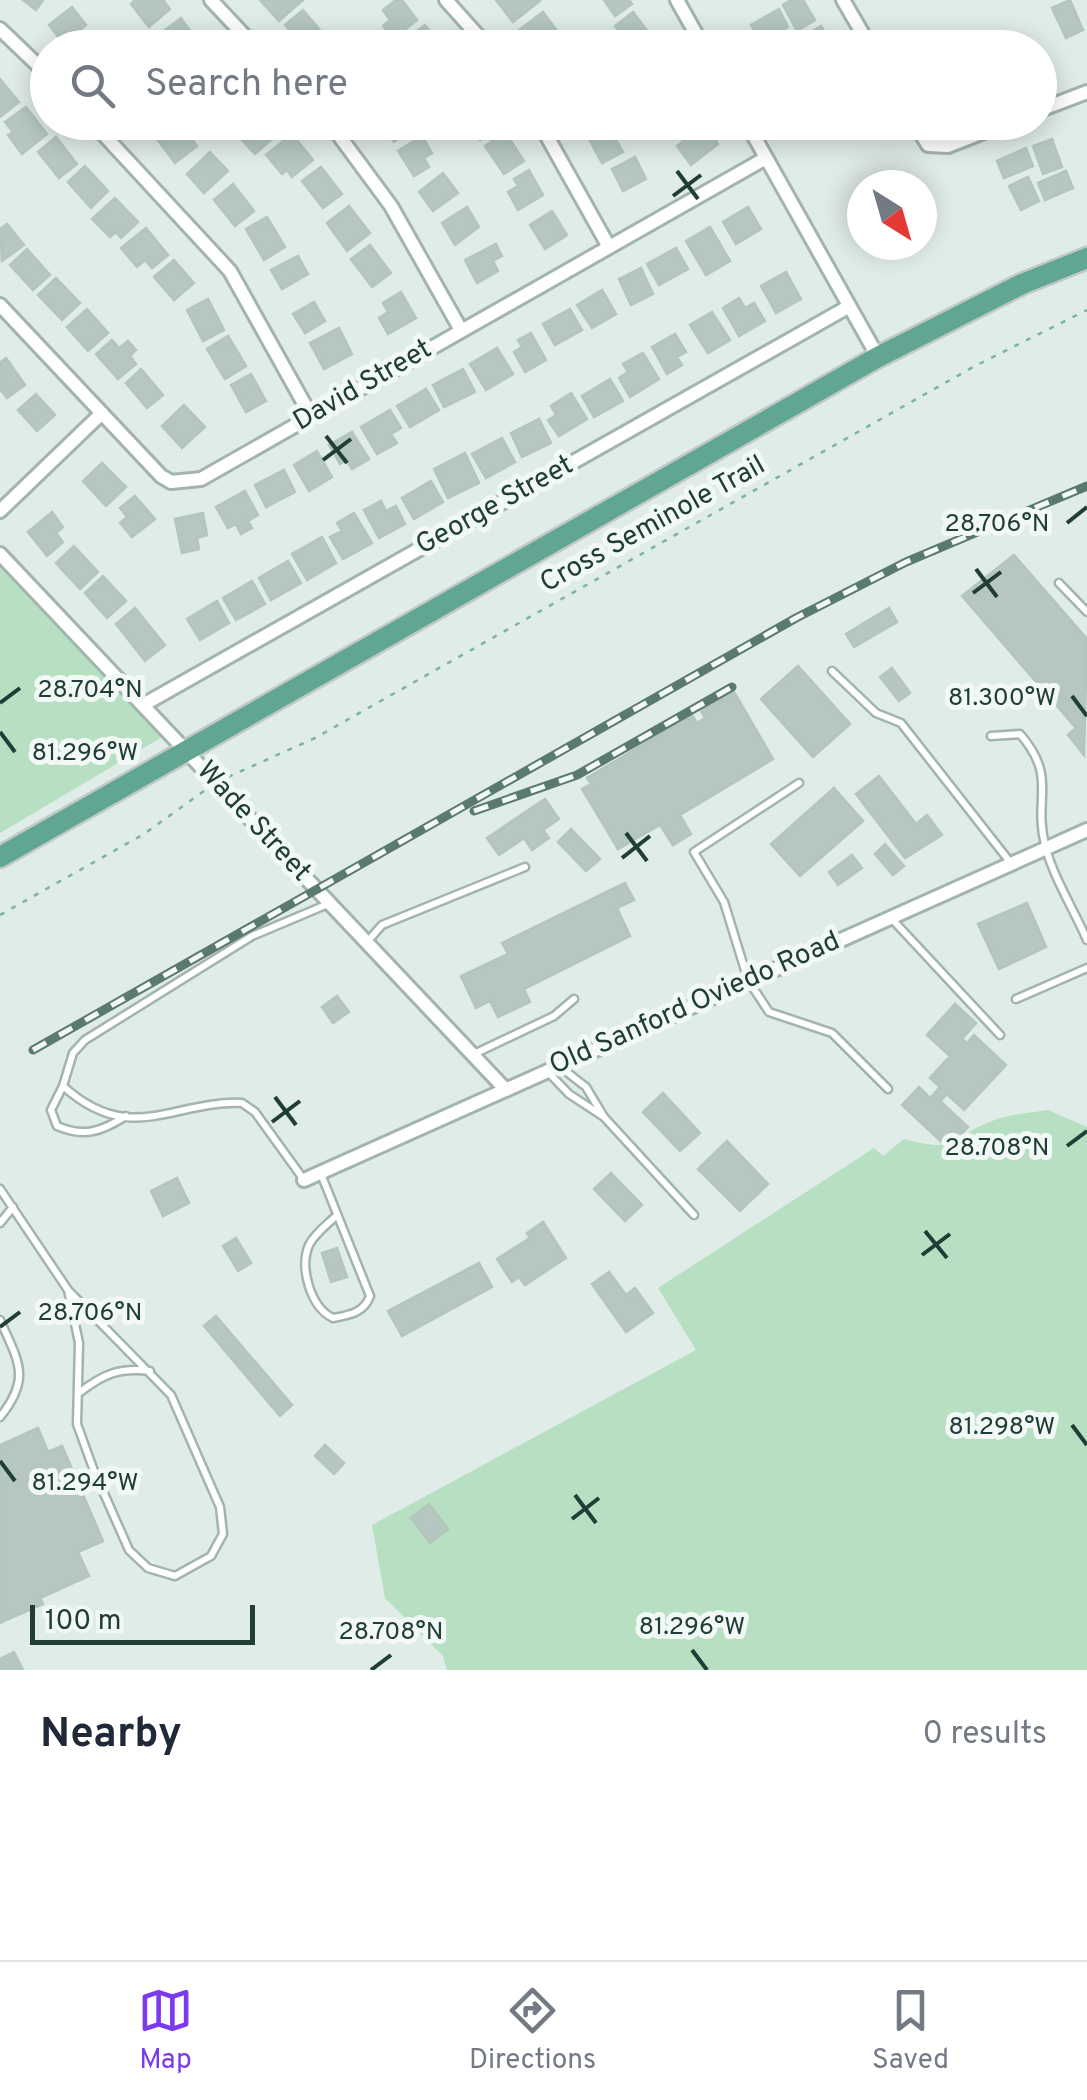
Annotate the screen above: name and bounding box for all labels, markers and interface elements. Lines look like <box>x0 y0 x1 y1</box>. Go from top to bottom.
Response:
search box <box>30 30 1057 140</box>
icon: search <box>65 58 120 113</box>
text: Search here <box>145 61 348 110</box>
north arrow <box>847 170 937 260</box>
street label: David Street <box>287 332 439 440</box>
street label: George Street <box>410 448 580 564</box>
street label: Cross Seminole Trail <box>534 448 772 602</box>
text: 28.706°N <box>945 509 1049 541</box>
text: 28.704°N <box>37 675 143 707</box>
text: 81.300°W <box>948 683 1056 715</box>
text: 81.296°W <box>32 738 138 770</box>
street label: Wade Street <box>188 754 318 890</box>
street label: Old Sanford Oviedo Road <box>544 924 846 1084</box>
text: 28.708°N <box>944 1133 1050 1165</box>
text: 28.706°N <box>38 1298 142 1330</box>
text: 81.298°W <box>949 1412 1055 1444</box>
text: 81.294°W <box>31 1468 139 1500</box>
scale bar <box>30 1600 255 1644</box>
text: 100 m <box>45 1604 121 1640</box>
text: 81.296°W <box>639 1612 745 1644</box>
text: 28.708°N <box>338 1617 444 1649</box>
text: Nearby <box>40 1709 182 1762</box>
text: 0 results <box>922 1715 1047 1755</box>
tab: Map <box>138 1983 193 2079</box>
tab: Directions <box>469 1983 596 2079</box>
tab: Saved <box>872 1983 949 2079</box>

